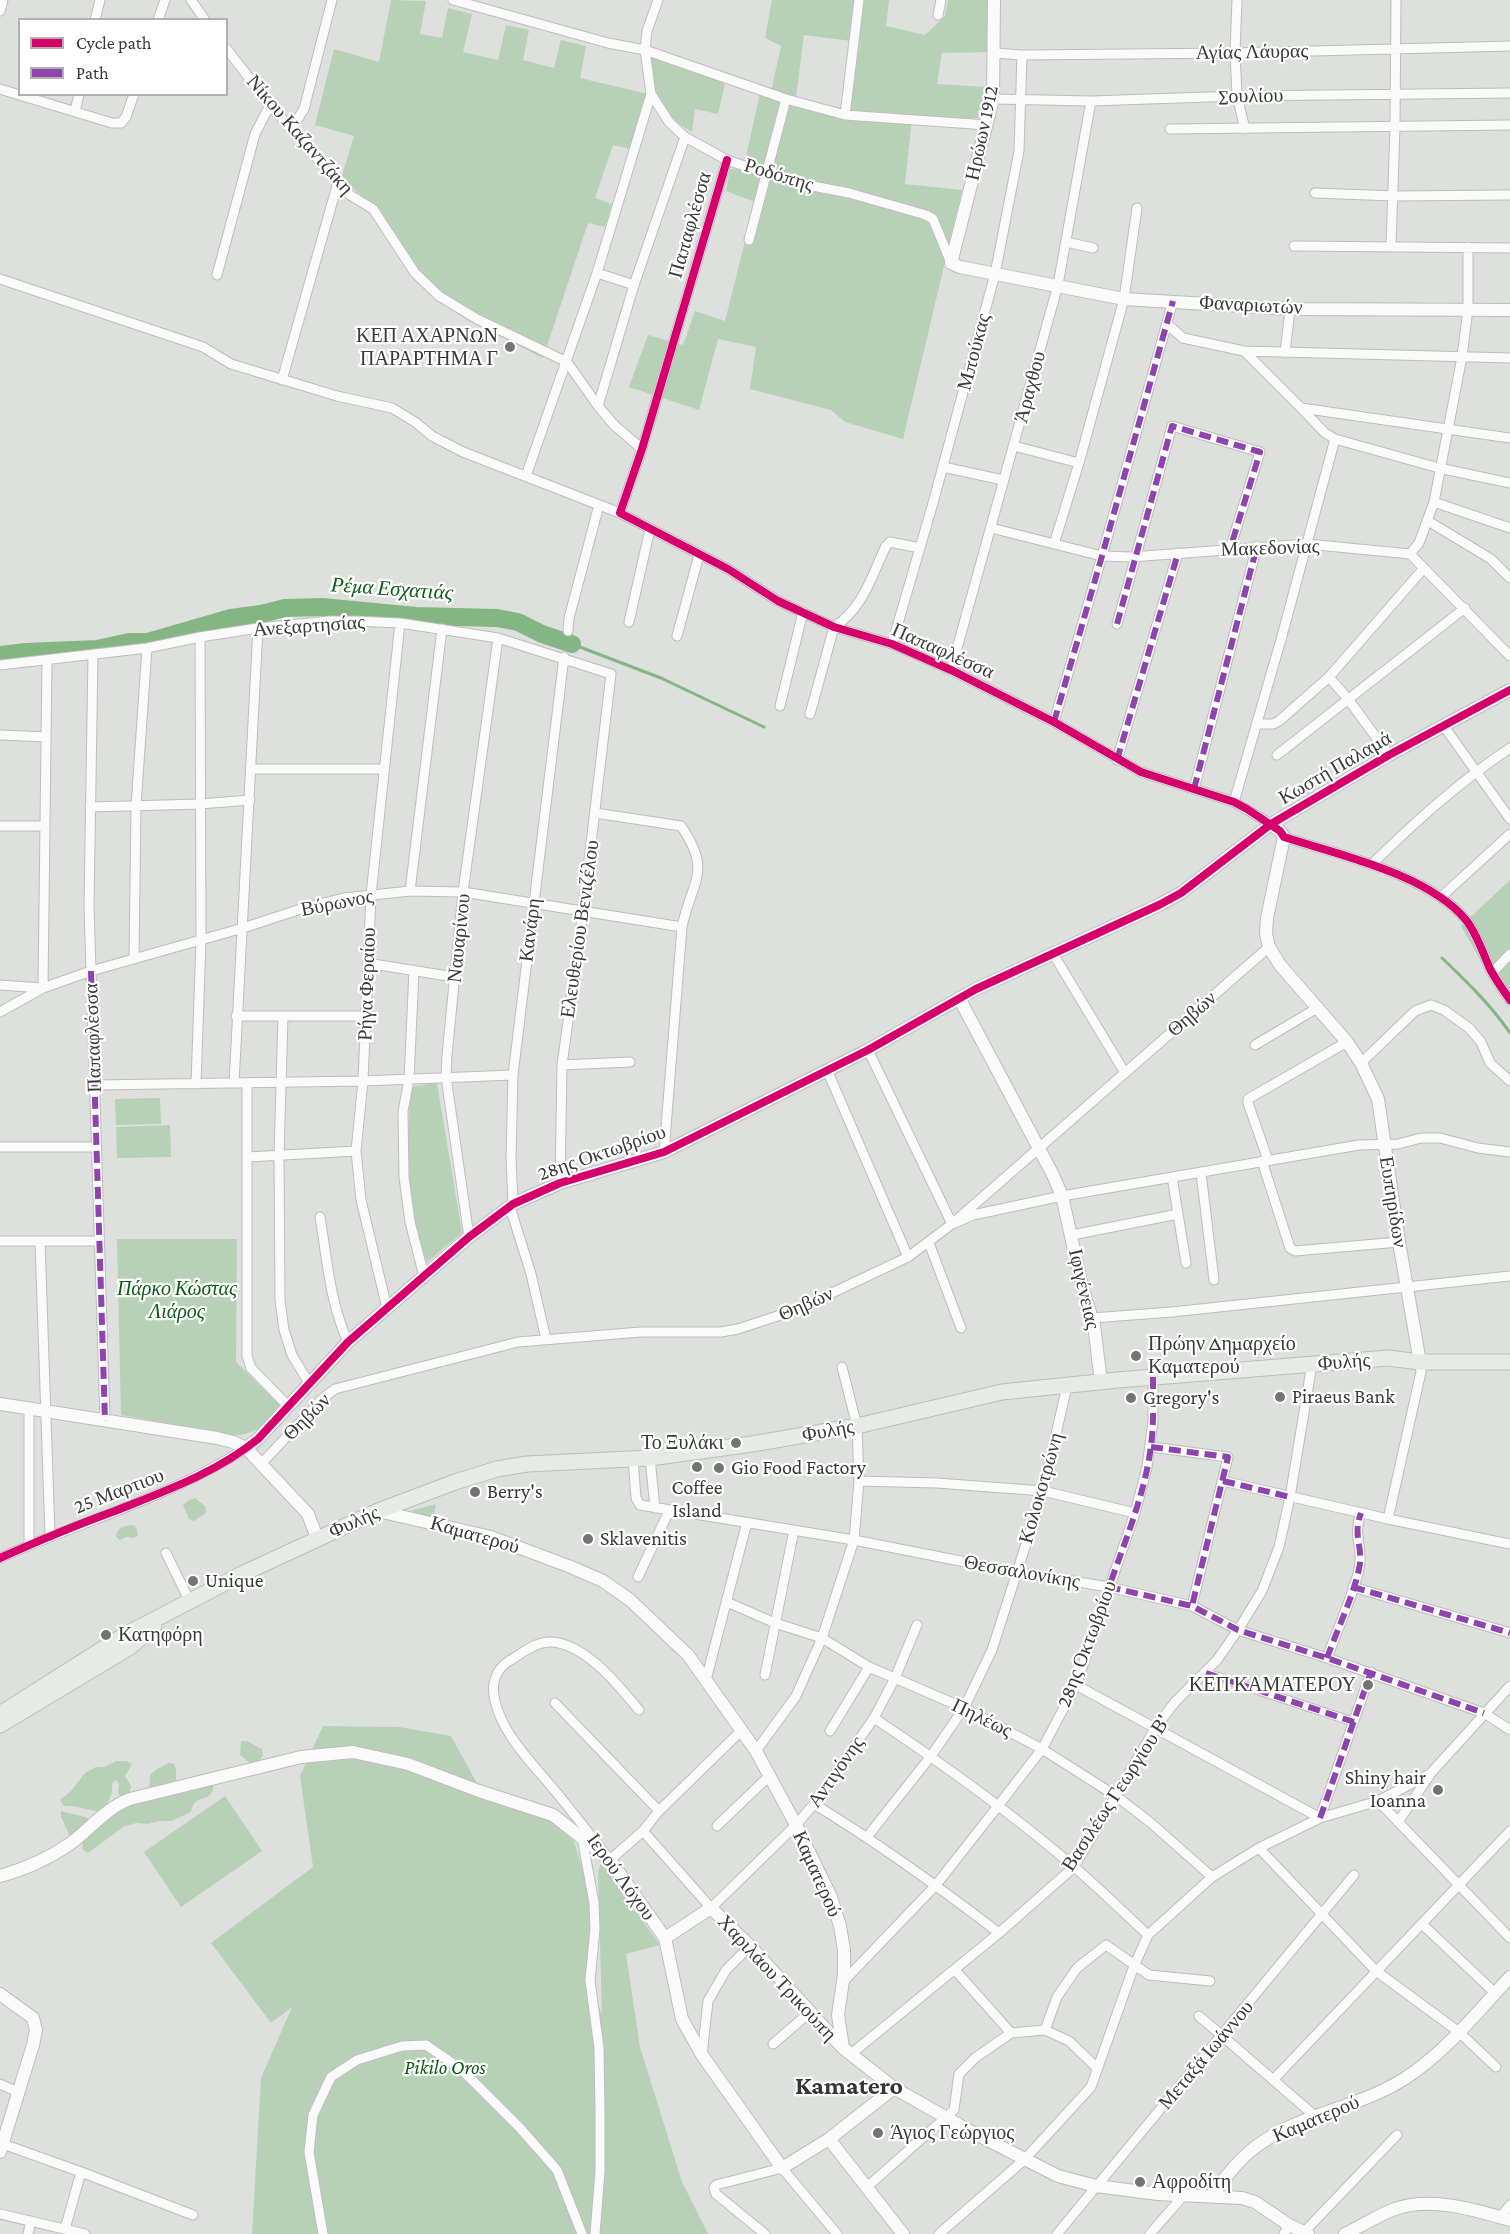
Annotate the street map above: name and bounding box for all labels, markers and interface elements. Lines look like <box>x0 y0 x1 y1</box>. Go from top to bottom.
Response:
legend <box>18 18 228 96</box>
text: Cycle path <box>76 33 151 53</box>
street label: Αγίας Λάυρας <box>1195 39 1309 65</box>
text: Path <box>76 63 109 83</box>
street label: Νίκου Καζαντζάκη <box>241 70 359 200</box>
street label: Ηρώων 1912 <box>960 83 1004 183</box>
street label: Σουλίου <box>1219 83 1283 109</box>
street label: Ροδόπης <box>741 153 817 197</box>
street label: Παπαφλέσσα <box>663 169 717 281</box>
street label: Φαναριωτών <box>1199 290 1303 320</box>
street label: Μπούκας <box>952 311 996 393</box>
place label: ΚΕΠ ΑΧΑΡΝΩΝ ΠΑΡΑΡΤΗΜΑ Γ <box>356 324 498 371</box>
marker: ΚΕΠ ΑΧΑΡΝΩΝ ΠΑΡΑΡΤΗΜΑ Γ <box>503 340 517 354</box>
street label: Άραχθου <box>1009 349 1051 425</box>
street label: Μακεδονίας <box>1220 534 1320 562</box>
water label: Ρέμα Εσχατιάς <box>330 572 454 606</box>
street label: Ανεξαρτησίας <box>252 610 366 642</box>
street label: Παπαφλέσσα <box>888 618 998 684</box>
street label: Κωστή Παλαμά <box>1274 726 1396 810</box>
street label: Ελευθερίου Βενιζέλου <box>556 838 604 1020</box>
street label: Βύρωνος <box>299 884 375 922</box>
street label: Ναυαρίνου <box>442 892 476 984</box>
street label: Κανάρη <box>514 897 546 963</box>
street label: Ρήγα Φεραίου <box>353 927 381 1041</box>
street label: Παπαφλέσσα <box>79 983 107 1093</box>
street label: Θηβών <box>1163 986 1221 1042</box>
street label: 28ης Οκτωβρίου <box>535 1120 669 1186</box>
street label: Ευπηρίδων <box>1374 1155 1412 1249</box>
street label: Ιφιγένειας <box>1063 1246 1105 1332</box>
park label: Πάρκο Κώστας Λιάρος <box>117 1277 237 1324</box>
street label: Θηβών <box>775 1281 837 1327</box>
place label: Πρώην Δημαρχείο Καματερού <box>1148 1332 1296 1379</box>
street label: Φυλής <box>1317 1348 1371 1376</box>
marker: Πρώην Δημαρχείο Καματερού <box>1129 1349 1143 1363</box>
place label: Piraeus Bank <box>1292 1385 1395 1409</box>
place label: Gregory's <box>1143 1386 1219 1410</box>
street label: Θηβών <box>278 1388 336 1446</box>
marker: Piraeus Bank <box>1273 1390 1287 1404</box>
marker: Gregory's <box>1124 1391 1138 1405</box>
street label: Φυλής <box>800 1415 856 1447</box>
street label: Κολοκοτρώνη <box>1014 1430 1068 1546</box>
place label: Το Ξυλάκι <box>641 1431 724 1455</box>
marker: Το Ξυλάκι <box>729 1436 743 1450</box>
place label: Gio Food Factory <box>731 1456 866 1480</box>
marker: Coffee Island <box>690 1460 704 1474</box>
marker: Gio Food Factory <box>712 1461 726 1475</box>
street label: 25 Μαρτιου <box>71 1463 167 1519</box>
place label: Coffee Island <box>672 1476 722 1523</box>
place label: Berry's <box>487 1480 543 1504</box>
marker: Berry's <box>468 1485 482 1499</box>
street label: Φυλής <box>325 1500 383 1544</box>
street label: Καματερού <box>428 1511 522 1559</box>
place label: Sklavenitis <box>600 1527 687 1551</box>
marker: Sklavenitis <box>581 1532 595 1546</box>
street label: Θεσσαλονίκης <box>962 1550 1082 1594</box>
place label: Unique <box>205 1569 264 1593</box>
marker: Unique <box>186 1574 200 1588</box>
street label: 28ης Οκτωβρίου <box>1052 1577 1122 1711</box>
place label: Κατηφόρη <box>118 1623 203 1647</box>
marker: Κατηφόρη <box>99 1628 113 1642</box>
place label: ΚΕΠ ΚΑΜΑΤΕΡΟΥ <box>1189 1673 1356 1697</box>
marker: ΚΕΠ ΚΑΜΑΤΕΡΟΥ <box>1361 1678 1375 1692</box>
street label: Πηλέως <box>948 1693 1016 1743</box>
street label: Βασιλέως Γεωργίου Β' <box>1056 1710 1176 1876</box>
street label: Αντιγόνης <box>803 1732 869 1812</box>
place label: Shiny hair Ioanna <box>1345 1766 1426 1813</box>
marker: Shiny hair Ioanna <box>1431 1783 1445 1797</box>
street label: Καματερού <box>787 1827 847 1921</box>
street label: Ιερού Λόχου <box>581 1829 661 1925</box>
street label: Χαριλάου Τρικούπη <box>712 1910 842 2046</box>
street label: Μεταξά Ιωάννου <box>1153 1995 1259 2115</box>
park label: Pikilo Oros <box>404 2056 486 2080</box>
district label: Kamatero <box>795 2070 903 2102</box>
street label: Καματερού <box>1269 2090 1363 2148</box>
place label: Άγιος Γεώργιος <box>890 2121 1014 2145</box>
marker: Άγιος Γεώργιος <box>871 2126 885 2140</box>
place label: Αφροδίτη <box>1152 2170 1231 2194</box>
marker: Αφροδίτη <box>1133 2175 1147 2189</box>

